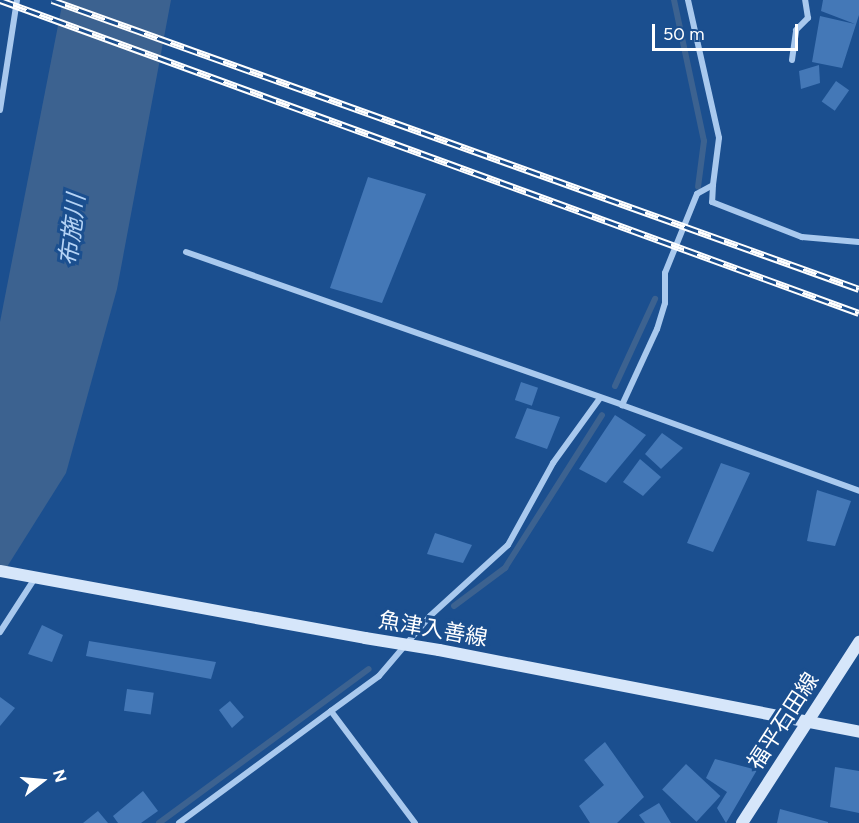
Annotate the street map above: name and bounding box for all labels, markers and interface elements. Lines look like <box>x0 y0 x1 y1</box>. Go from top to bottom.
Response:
scale bar <box>655 12 800 50</box>
text: 50 m <box>663 23 705 45</box>
water label: 布施川 <box>53 193 91 267</box>
street label: 魚津入善線 <box>377 606 489 652</box>
street label: 福平石田線 <box>742 668 824 774</box>
north arrow <box>12 751 72 811</box>
text: N <box>49 767 71 784</box>

